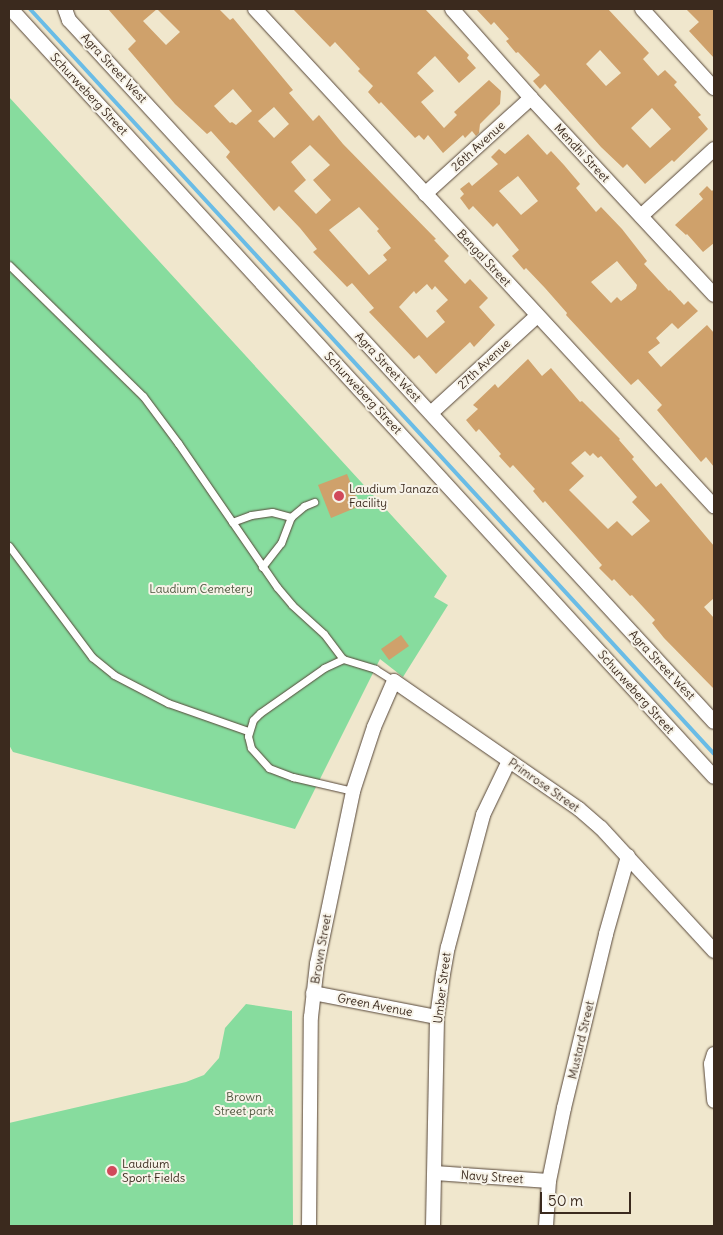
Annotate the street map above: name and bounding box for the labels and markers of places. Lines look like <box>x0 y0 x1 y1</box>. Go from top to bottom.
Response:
place label: Laudium Janaza Facility <box>349 482 439 510</box>
marker: Laudium Janaza Facility <box>333 490 345 502</box>
place label: Laudium Sport Fields <box>122 1157 185 1185</box>
marker: Laudium Sport Fields <box>106 1165 118 1177</box>

